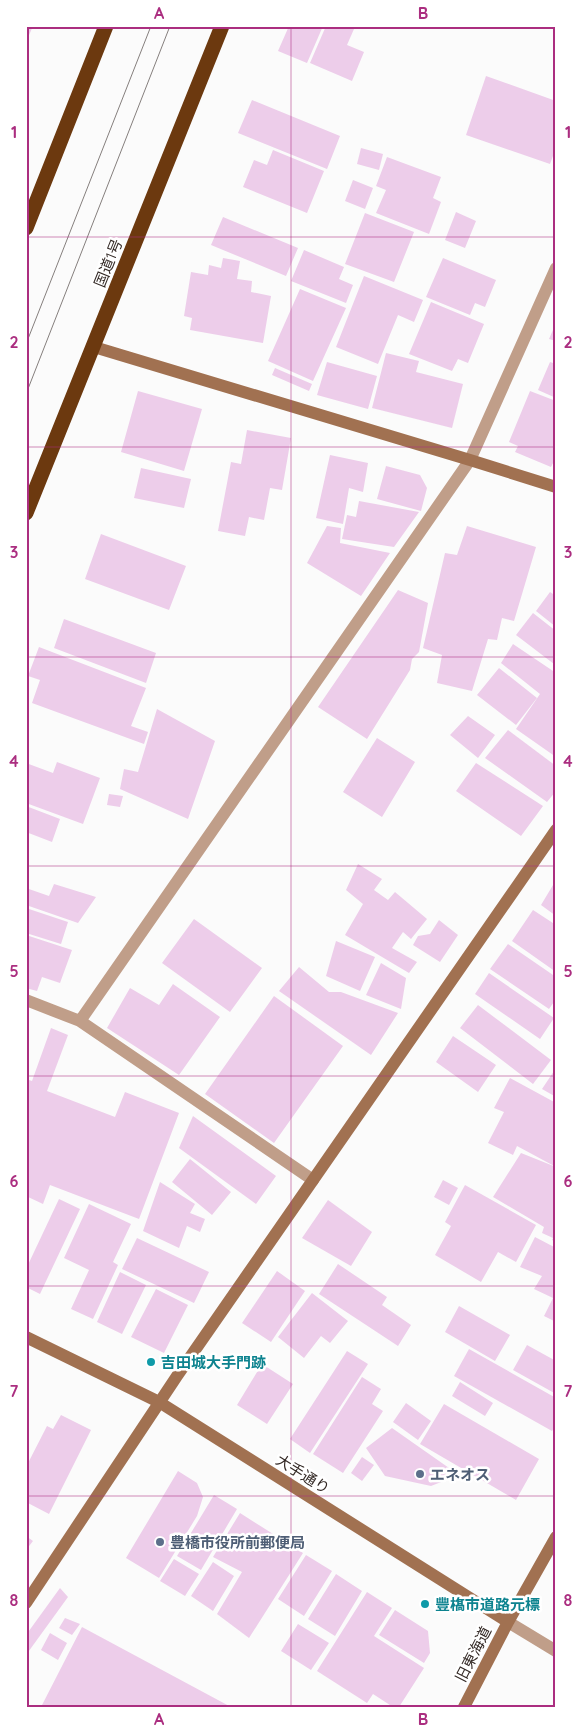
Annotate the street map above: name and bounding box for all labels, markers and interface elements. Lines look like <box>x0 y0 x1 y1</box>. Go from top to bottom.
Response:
text: A <box>154 3 165 23</box>
text: B <box>418 3 428 23</box>
text: 1 <box>11 122 17 142</box>
text: 1 <box>565 122 571 142</box>
street label: 国道1号 <box>90 236 126 290</box>
text: 2 <box>9 332 19 352</box>
text: 2 <box>563 332 573 352</box>
text: 3 <box>10 542 18 562</box>
text: 3 <box>564 542 572 562</box>
text: 4 <box>9 751 19 771</box>
text: 4 <box>563 751 573 771</box>
text: 5 <box>9 961 19 981</box>
text: 5 <box>563 961 573 981</box>
text: 6 <box>10 1171 19 1191</box>
text: 6 <box>564 1171 573 1191</box>
place label: 吉田城大手門跡 <box>161 1353 266 1372</box>
marker: 吉田城大手門跡 <box>145 1356 157 1368</box>
text: 7 <box>10 1381 19 1401</box>
text: 7 <box>564 1381 573 1401</box>
street label: 大手通り <box>273 1450 333 1498</box>
place label: エネオス <box>430 1465 490 1484</box>
marker: エネオス <box>414 1468 426 1480</box>
place label: 豊橋市役所前郵便局 <box>170 1533 305 1552</box>
marker: 豊橋市役所前郵便局 <box>154 1536 166 1548</box>
text: 8 <box>10 1590 19 1610</box>
text: 8 <box>564 1590 573 1610</box>
place label: 豐𣘺市道路元標 <box>435 1595 540 1614</box>
marker: 豐𣘺市道路元標 <box>419 1598 431 1610</box>
street label: 旧東海道 <box>451 1623 495 1685</box>
text: A <box>154 1709 165 1729</box>
text: B <box>418 1709 428 1729</box>

